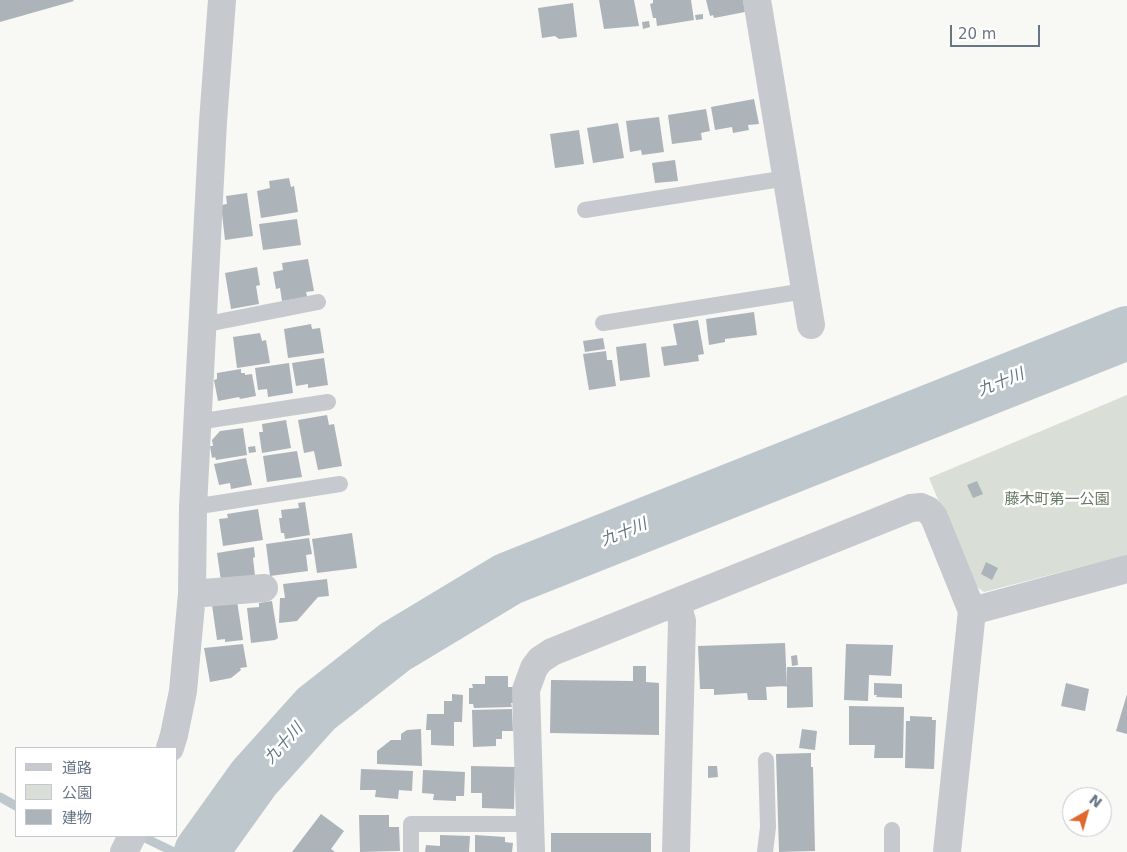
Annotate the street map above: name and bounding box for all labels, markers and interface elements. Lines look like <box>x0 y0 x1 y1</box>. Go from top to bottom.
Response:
scale bar <box>952 15 1042 47</box>
text: 20 m <box>958 25 996 43</box>
water label: 九十川 <box>975 365 1027 401</box>
park label: 藤木町第一公園 <box>1005 491 1109 509</box>
water label: 九十川 <box>598 515 650 551</box>
water label: 九十川 <box>261 720 307 768</box>
legend <box>15 747 178 837</box>
text: 道路 <box>62 759 92 777</box>
text: 公園 <box>62 784 92 802</box>
north arrow <box>1062 787 1112 837</box>
text: N <box>1086 791 1105 811</box>
text: 建物 <box>62 809 92 827</box>

